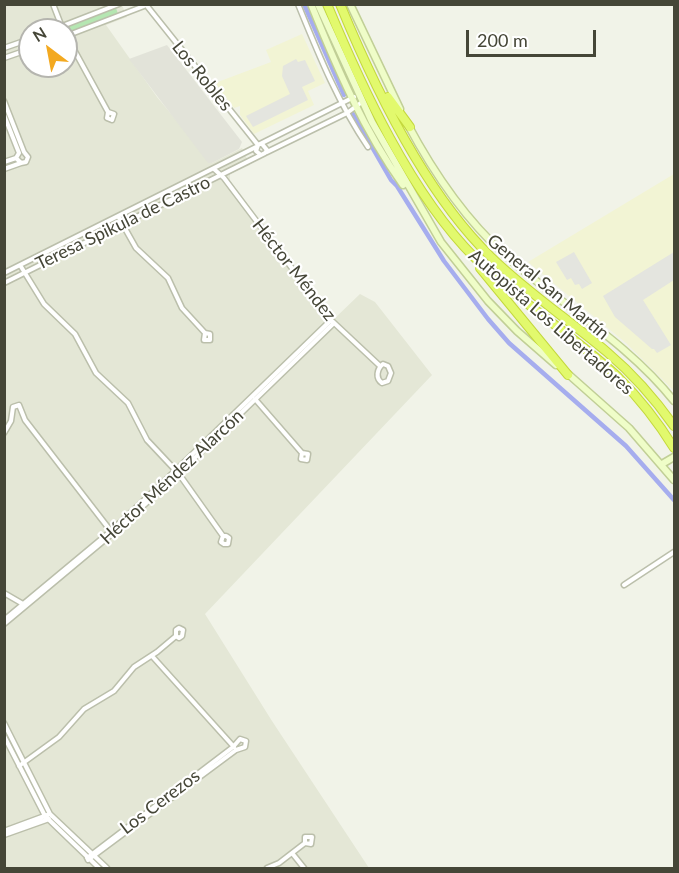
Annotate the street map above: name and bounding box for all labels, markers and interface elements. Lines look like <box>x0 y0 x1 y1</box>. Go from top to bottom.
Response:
north arrow <box>18 18 78 78</box>
scale bar <box>469 18 600 56</box>
text: N <box>29 23 50 45</box>
text: 200 m <box>477 29 528 51</box>
street label: Los Robles <box>167 37 237 115</box>
street label: Teresa Spikula de Castro <box>32 171 214 275</box>
street label: Héctor Méndez <box>248 215 340 325</box>
street label: General San Martín <box>483 230 613 344</box>
street label: Autopista Los Libertadores <box>464 245 638 399</box>
street label: Héctor Méndez Alarcón <box>96 405 248 549</box>
street label: Los Cerezos <box>116 765 204 839</box>

